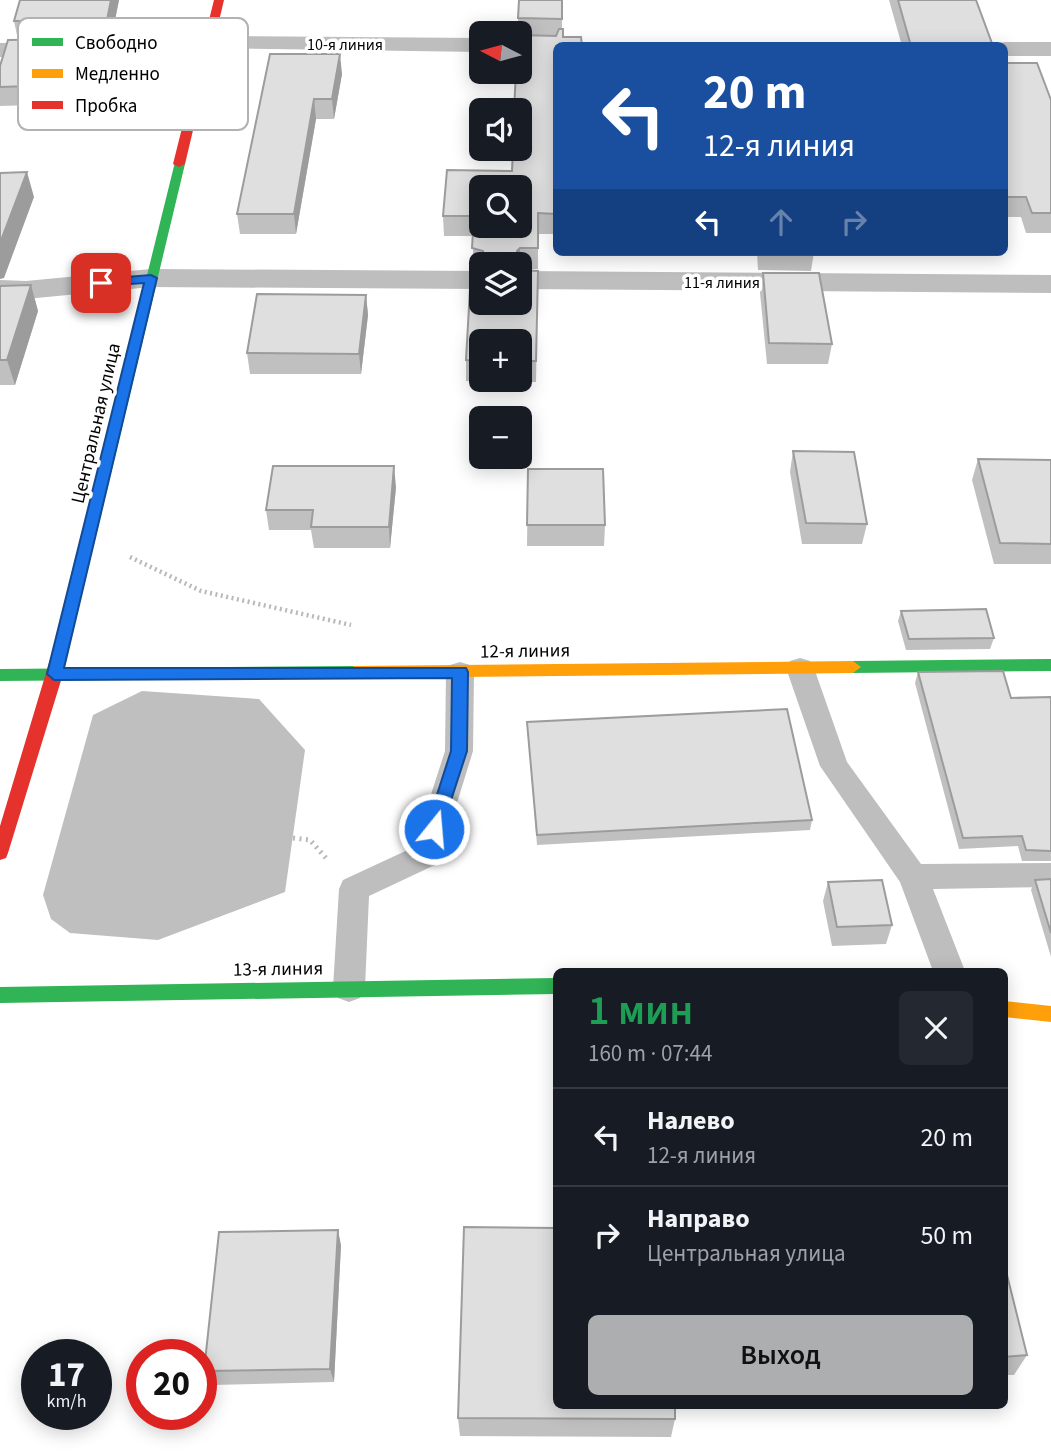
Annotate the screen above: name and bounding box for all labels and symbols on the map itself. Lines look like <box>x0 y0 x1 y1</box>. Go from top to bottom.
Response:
legend <box>18 18 248 130</box>
north arrow <box>469 21 532 84</box>
text: Свободно <box>75 30 158 57</box>
street label: 10-я линия <box>307 34 383 56</box>
text: Медленно <box>75 61 160 88</box>
text: Пробка <box>75 93 137 120</box>
pin <box>71 253 131 313</box>
street label: 11-я линия <box>684 272 760 294</box>
street label: Центральная улица <box>65 340 128 506</box>
street label: 12-я линия <box>480 637 570 666</box>
position arrow <box>397 792 471 866</box>
street label: 13-я линия <box>233 955 323 984</box>
speed limit sign: 20 <box>126 1339 217 1430</box>

